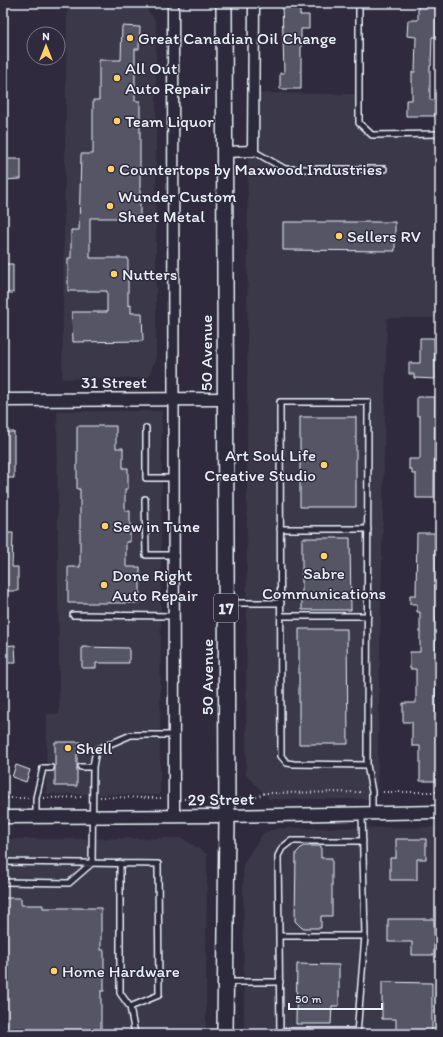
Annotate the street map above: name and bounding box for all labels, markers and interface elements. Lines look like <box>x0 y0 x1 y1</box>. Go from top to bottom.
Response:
north arrow <box>26 26 66 66</box>
place label: Great Canadian Oil Change <box>138 28 337 48</box>
text: N <box>42 30 50 43</box>
marker: Great Canadian Oil Change <box>125 33 135 43</box>
place label: All Out Auto Repair <box>125 58 211 98</box>
marker: All Out Auto Repair <box>112 73 122 83</box>
place label: Team Liquor <box>125 111 214 131</box>
marker: Team Liquor <box>112 116 122 126</box>
place label: Countertops by Maxwood Industries <box>119 159 382 179</box>
marker: Countertops by Maxwood Industries <box>106 164 116 174</box>
place label: Wunder Custom Sheet Metal <box>118 186 237 226</box>
marker: Wunder Custom Sheet Metal <box>105 201 115 211</box>
place label: Sellers RV <box>347 226 421 246</box>
marker: Sellers RV <box>334 231 344 241</box>
place label: Nutters <box>122 264 177 284</box>
marker: Nutters <box>109 269 119 279</box>
street label: 50 Avenue <box>196 315 216 391</box>
street label: 31 Street <box>81 372 147 392</box>
place label: Art Soul Life Creative Studio <box>204 445 316 485</box>
marker: Art Soul Life Creative Studio <box>319 460 329 470</box>
place label: Sew in Tune <box>113 516 200 536</box>
marker: Sew in Tune <box>100 521 110 531</box>
marker: Sabre Communications <box>319 551 329 561</box>
place label: Sabre Communications <box>262 563 386 603</box>
place label: Done Right Auto Repair <box>112 565 198 605</box>
marker: Done Right Auto Repair <box>99 580 109 590</box>
road number: 17 <box>214 594 238 622</box>
street label: 50 Avenue <box>197 639 217 715</box>
place label: Shell <box>76 738 113 758</box>
marker: Shell <box>63 743 73 753</box>
street label: 29 Street <box>188 788 254 810</box>
place label: Home Hardware <box>62 961 180 981</box>
marker: Home Hardware <box>49 966 59 976</box>
scale bar <box>289 985 382 1011</box>
text: 50 m <box>295 992 321 1006</box>

